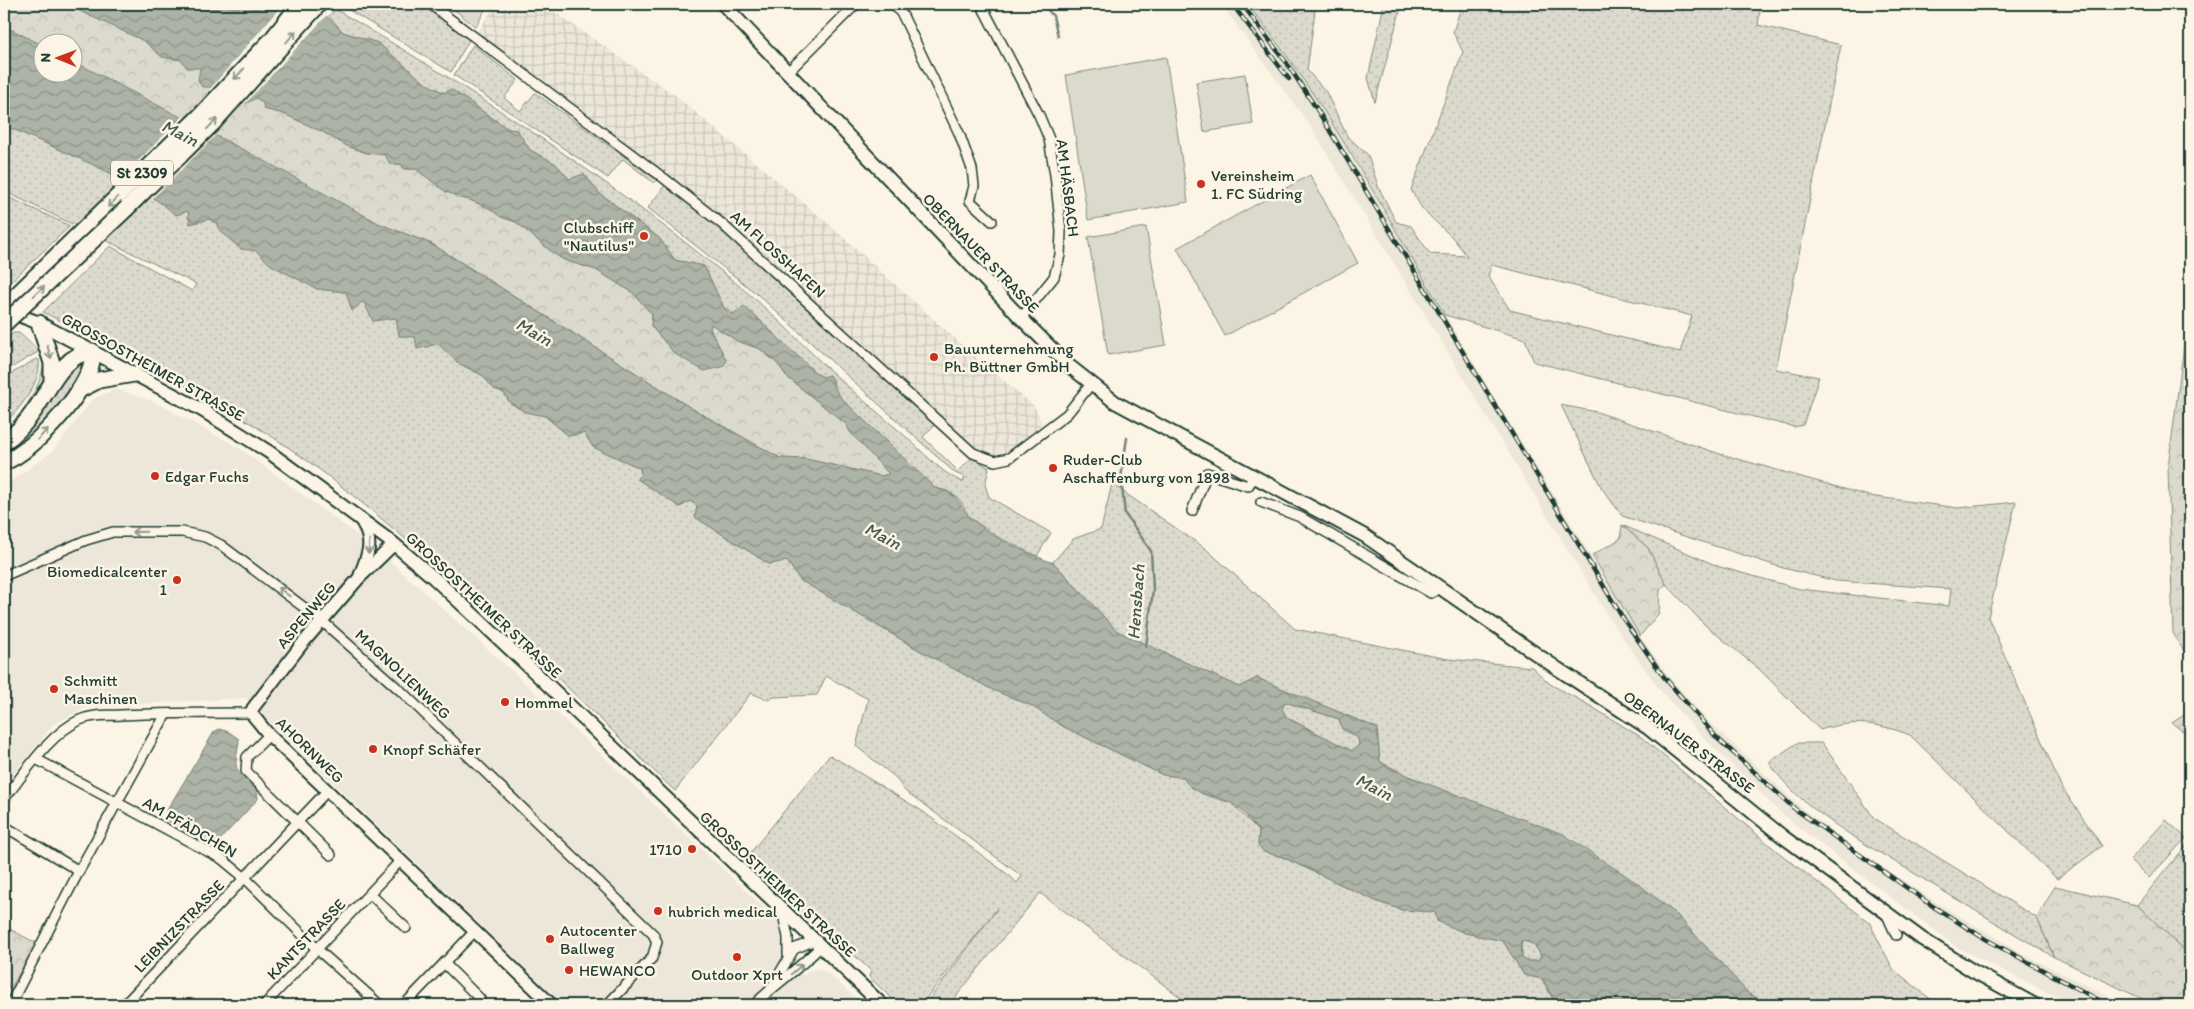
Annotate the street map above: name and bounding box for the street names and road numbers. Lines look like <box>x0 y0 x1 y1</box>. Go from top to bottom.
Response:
street label: AM HÄSBACH <box>1053 138 1083 238</box>
road number: St 2309 <box>111 160 173 186</box>
street label: OBERNAUER STRASSE <box>919 189 1043 317</box>
street label: AM FLOSSHAFEN <box>727 206 829 302</box>
street label: GROSSOSTHEIMER STRASSE <box>58 309 248 425</box>
street label: GROSSOSTHEIMER STRASSE <box>402 528 566 682</box>
street label: ASPENWEG <box>272 578 340 652</box>
street label: MAGNOLIENWEG <box>351 625 455 723</box>
street label: OBERNAUER STRASSE <box>1620 686 1758 798</box>
street label: AHORNWEG <box>272 713 348 787</box>
street label: AM PFÄDCHEN <box>140 792 240 862</box>
street label: GROSSOSTHEIMER STRASSE <box>696 807 860 961</box>
street label: LEIBNIZSTRASSE <box>130 876 228 976</box>
street label: KANTSTRASSE <box>263 894 349 983</box>

